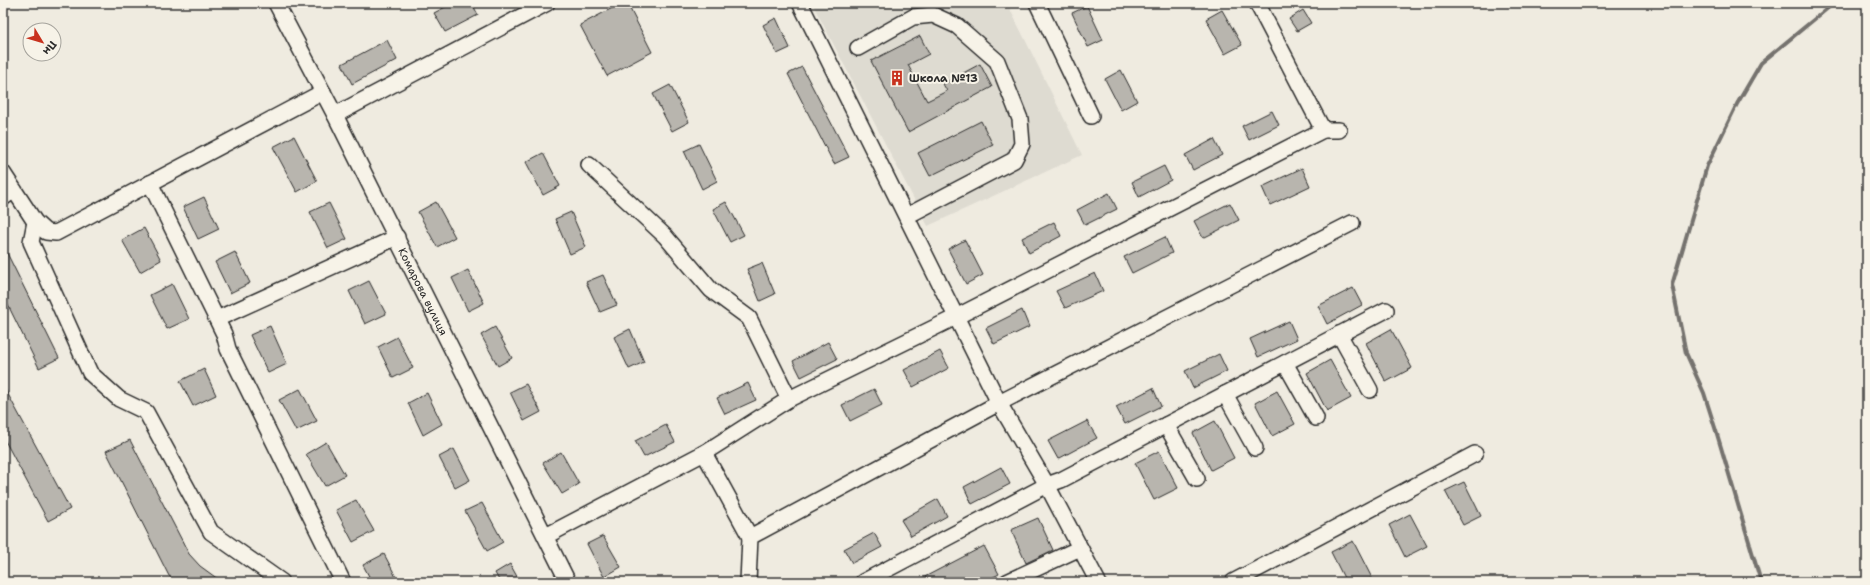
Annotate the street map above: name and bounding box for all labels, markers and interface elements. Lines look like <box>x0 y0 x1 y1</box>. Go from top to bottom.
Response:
north arrow <box>22 22 62 62</box>
text: Пн <box>39 38 60 58</box>
building icon: Школа №13 <box>888 69 906 87</box>
place label: Школа №13 <box>909 71 978 86</box>
street label: Комарова вулиця <box>395 245 451 338</box>

